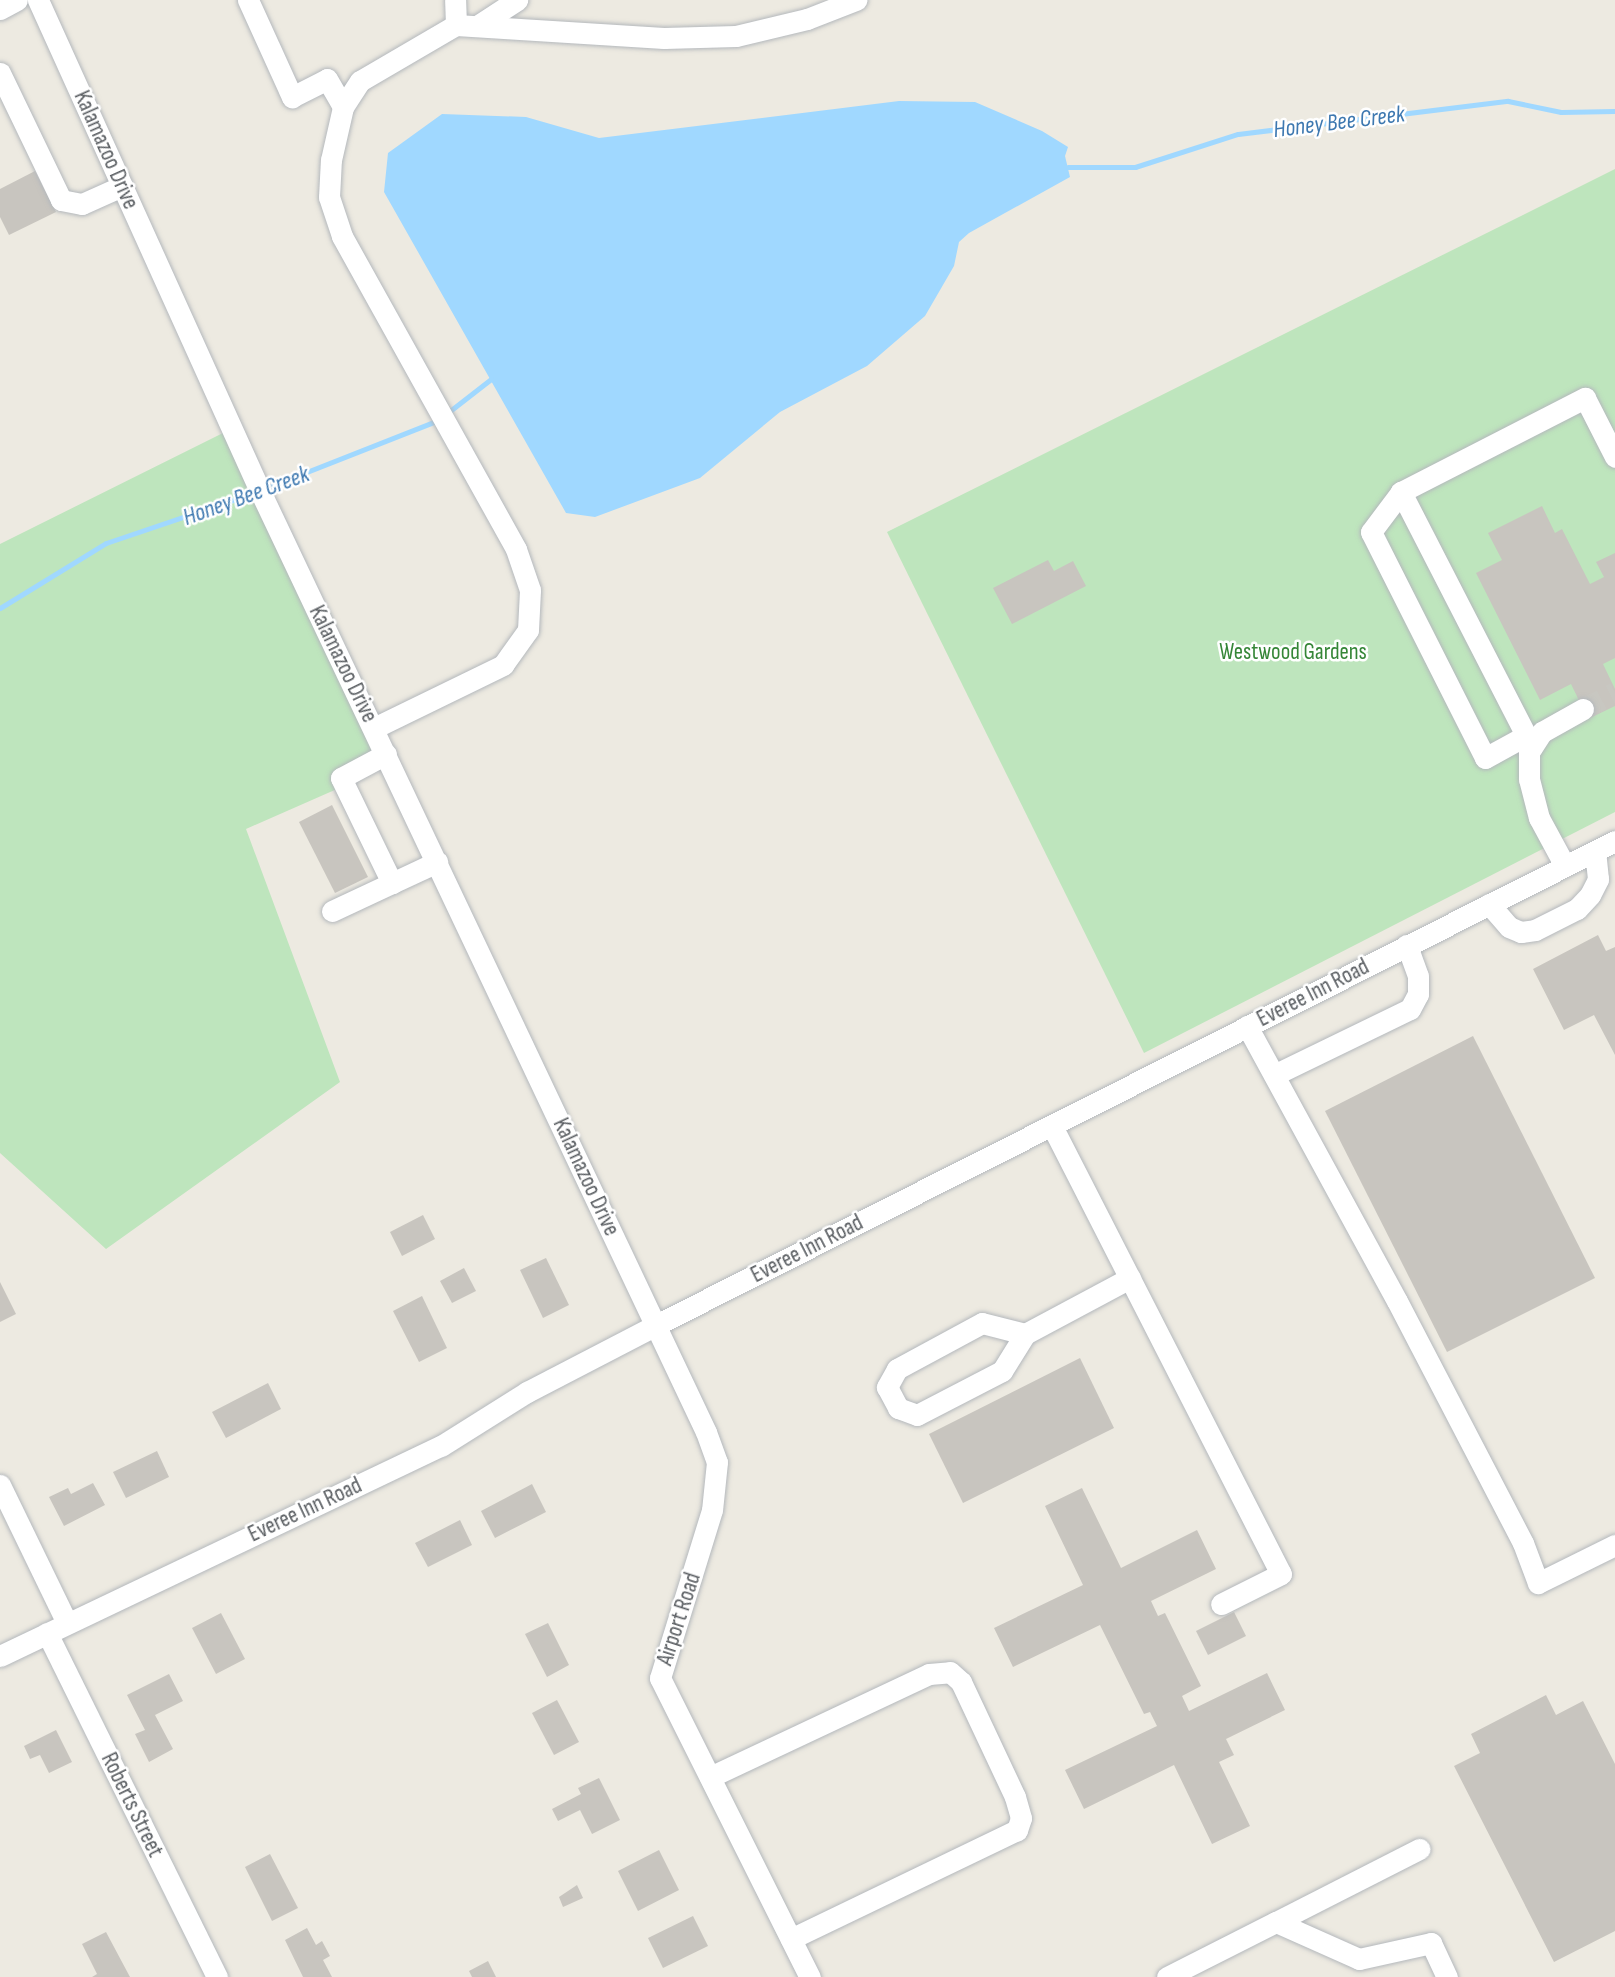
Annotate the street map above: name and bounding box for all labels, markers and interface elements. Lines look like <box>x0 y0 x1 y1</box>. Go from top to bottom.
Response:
street label: Kalamazoo Drive <box>68 87 144 213</box>
water label: Honey Bee Creek <box>1272 100 1406 144</box>
water label: Honey Bee Creek <box>179 460 313 532</box>
street label: Kalamazoo Drive <box>303 601 383 727</box>
park label: Westwood Gardens <box>1219 638 1367 666</box>
street label: Everee Inn Road <box>1252 953 1374 1033</box>
street label: Kalamazoo Drive <box>547 1114 625 1240</box>
street label: Everee Inn Road <box>746 1209 868 1289</box>
street label: Everee Inn Road <box>244 1472 366 1548</box>
street label: Airport Road <box>651 1569 707 1669</box>
street label: Roberts Street <box>95 1748 169 1862</box>

